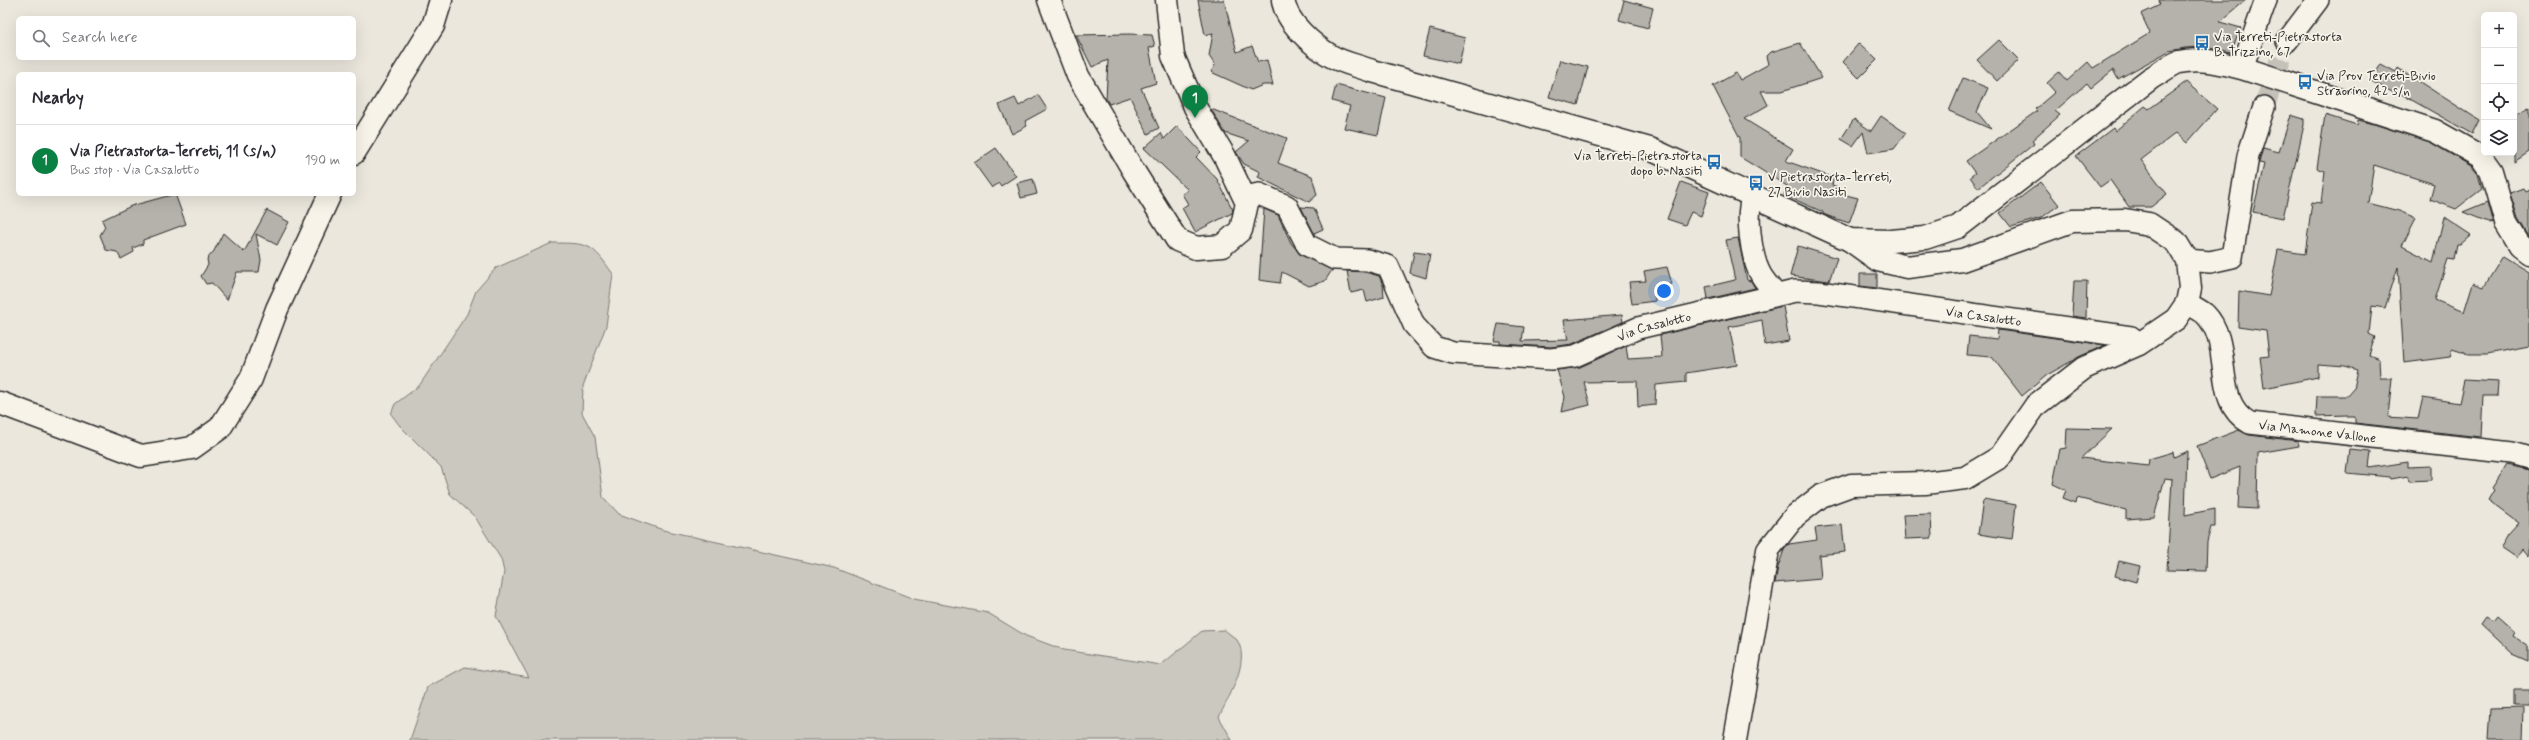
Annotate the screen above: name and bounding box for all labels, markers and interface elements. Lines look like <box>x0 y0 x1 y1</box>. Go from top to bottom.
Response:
map controls <box>2481 12 2517 156</box>
button: + <box>2481 12 2517 48</box>
search box <box>16 16 356 60</box>
icon: search <box>30 27 52 49</box>
text: Search here <box>62 28 138 48</box>
place label: Via Terreti-Pietrastorta B. Trizzino, 67 <box>2214 29 2342 61</box>
bus stop icon: Via Terreti-Pietrastorta B. Trizzino, 67 <box>2193 34 2211 52</box>
button: − <box>2481 48 2517 84</box>
place label: Via Prov Terreti-Bivio Straorino, 42 s/n <box>2317 68 2436 100</box>
bus stop icon: Via Prov Terreti-Bivio Straorino, 42 s/n <box>2296 73 2314 91</box>
button: locate <box>2481 84 2517 120</box>
pin: 1 <box>1182 85 1208 118</box>
text: Nearby <box>32 87 84 109</box>
button: layers <box>2481 120 2517 156</box>
text: Via Pietrastorta-Terreti, 11 (s/n) <box>70 142 276 162</box>
place label: Via Terreti-Pietrastorta dopo b. Nasiti <box>1574 148 1702 180</box>
text: 1 <box>42 152 48 169</box>
text: 190 m <box>305 152 340 169</box>
bus stop icon: Via Terreti-Pietrastorta dopo b. Nasiti <box>1705 153 1723 171</box>
text: Bus stop · Via Casalotto <box>70 162 199 179</box>
place label: V Pietrastorta-Terreti, 27 Bivio Nasiti <box>1768 169 1892 201</box>
bus stop icon: V Pietrastorta-Terreti, 27 Bivio Nasiti <box>1747 174 1765 192</box>
your location <box>1654 281 1674 301</box>
street label: Via Casalotto <box>1945 303 2023 331</box>
street label: Via Casalotto <box>1615 309 1693 346</box>
street label: Via Mamone Vallone <box>2258 417 2377 447</box>

